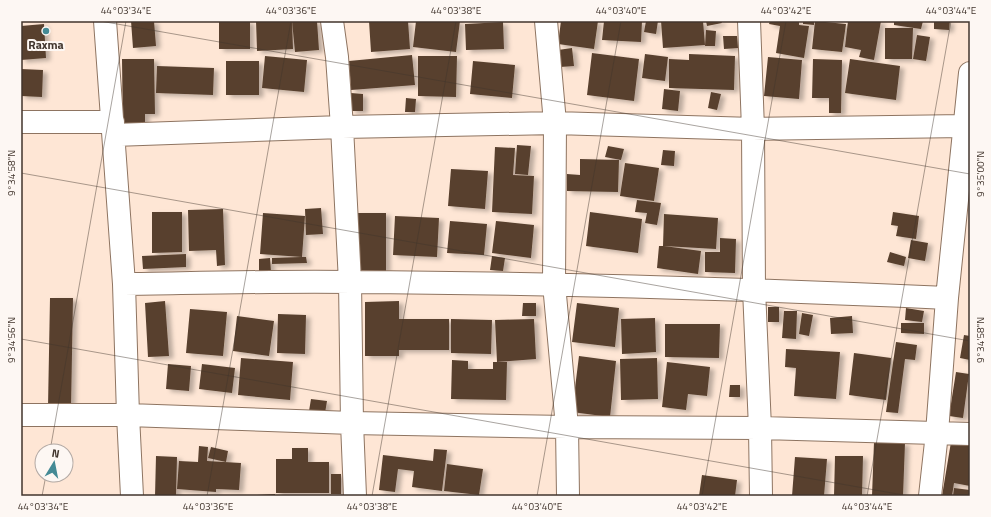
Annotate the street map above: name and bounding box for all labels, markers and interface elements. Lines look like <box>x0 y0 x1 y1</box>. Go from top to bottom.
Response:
text: 44°03'34"E <box>101 3 152 18</box>
text: 44°03'36"E <box>266 3 317 18</box>
text: 44°03'38"E <box>431 3 482 18</box>
text: 44°03'40"E <box>596 3 647 18</box>
text: 44°03'42"E <box>761 3 812 18</box>
text: 44°03'44"E <box>926 3 977 18</box>
marker: Raxma <box>41 26 51 36</box>
place label: Raxma <box>28 35 64 54</box>
text: 9°34'58"N <box>4 150 19 196</box>
text: 9°35'00"N <box>973 151 988 197</box>
text: 9°34'56"N <box>4 317 19 363</box>
text: 9°34'58"N <box>973 317 988 363</box>
north arrow <box>34 443 74 483</box>
text: N <box>51 445 61 462</box>
text: 44°03'34"E <box>18 499 69 514</box>
text: 44°03'36"E <box>183 499 234 514</box>
text: 44°03'38"E <box>347 499 398 514</box>
text: 44°03'40"E <box>512 499 563 514</box>
text: 44°03'42"E <box>677 499 728 514</box>
text: 44°03'44"E <box>842 499 893 514</box>

